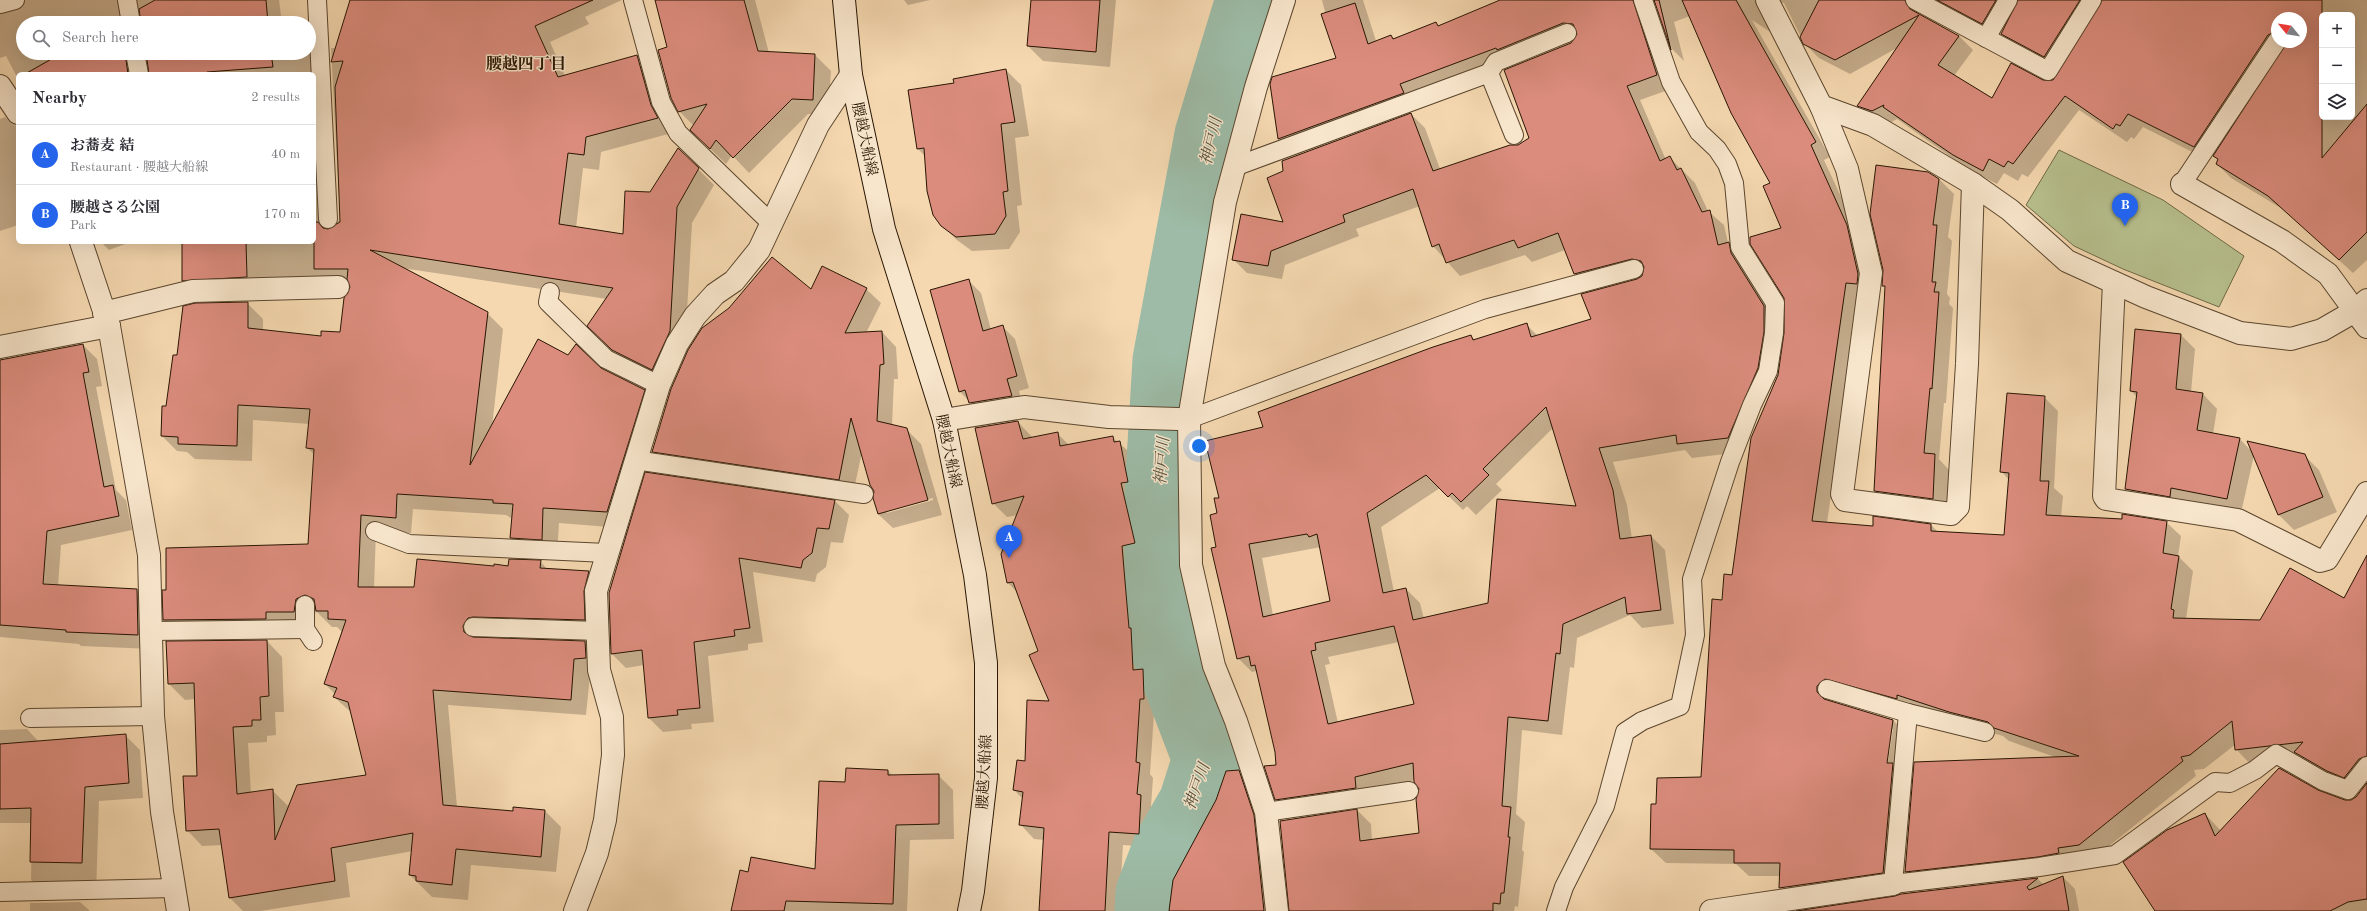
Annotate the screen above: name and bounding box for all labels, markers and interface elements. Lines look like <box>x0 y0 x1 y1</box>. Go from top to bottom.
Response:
north arrow <box>2271 12 2307 48</box>
map controls <box>2319 12 2355 120</box>
button: + <box>2319 12 2355 48</box>
search box <box>16 16 316 60</box>
icon: search <box>30 27 52 49</box>
text: Search here <box>62 31 139 46</box>
button: − <box>2319 48 2355 84</box>
district label: 腰越四丁目 <box>486 55 566 73</box>
button: layers <box>2319 84 2355 120</box>
text: Nearby <box>32 90 87 107</box>
text: 2 results <box>251 91 300 104</box>
street label: 腰越大船線 <box>848 101 881 178</box>
water label: 神戸川 <box>1197 114 1226 167</box>
text: お蕎麦 結 <box>70 139 134 154</box>
text: A <box>40 148 50 161</box>
text: 40 m <box>271 148 300 161</box>
text: Restaurant · 腰越大船線 <box>70 161 208 174</box>
pin: B <box>2112 193 2138 226</box>
text: 腰越さる公園 <box>70 201 160 216</box>
text: B <box>40 208 50 221</box>
text: 170 m <box>263 208 300 221</box>
text: Park <box>70 219 97 232</box>
street label: 腰越大船線 <box>932 413 965 490</box>
water label: 神戸川 <box>1151 435 1173 486</box>
your location <box>1189 436 1209 456</box>
pin: A <box>996 525 1022 558</box>
street label: 腰越大船線 <box>974 734 995 810</box>
water label: 神戸川 <box>1181 759 1214 812</box>

